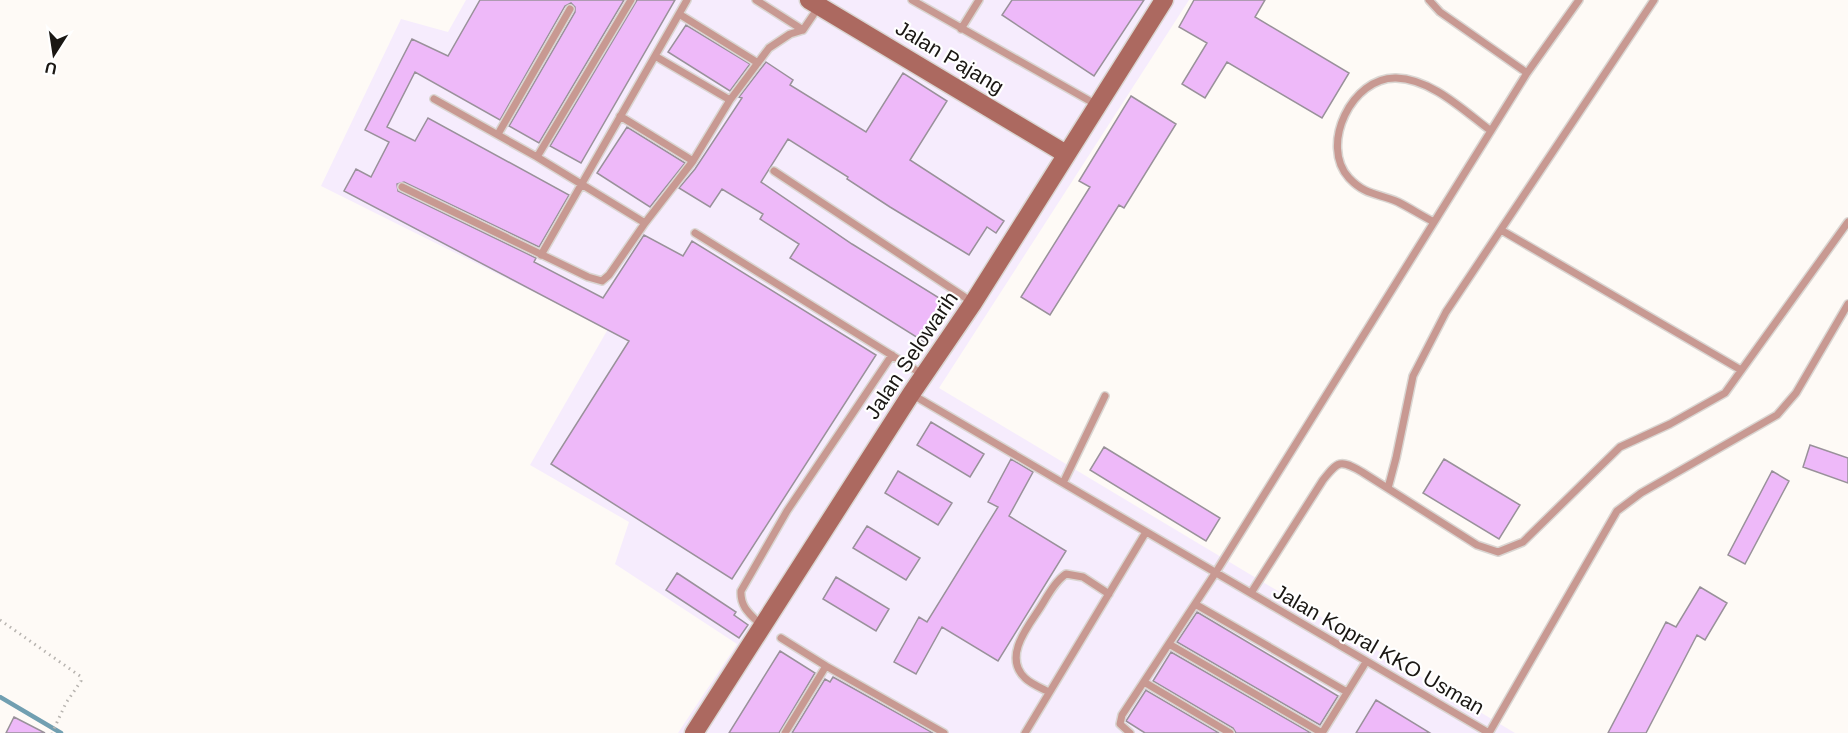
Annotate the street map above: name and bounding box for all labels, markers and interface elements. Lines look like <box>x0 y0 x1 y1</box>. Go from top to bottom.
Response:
street label: Jalan Pajang <box>892 16 1008 98</box>
north arrow <box>24 24 84 84</box>
text: U <box>44 59 58 78</box>
street label: Jalan Selowarih <box>860 287 962 423</box>
street label: Jalan Kopral KKO Usman <box>1270 579 1488 719</box>

